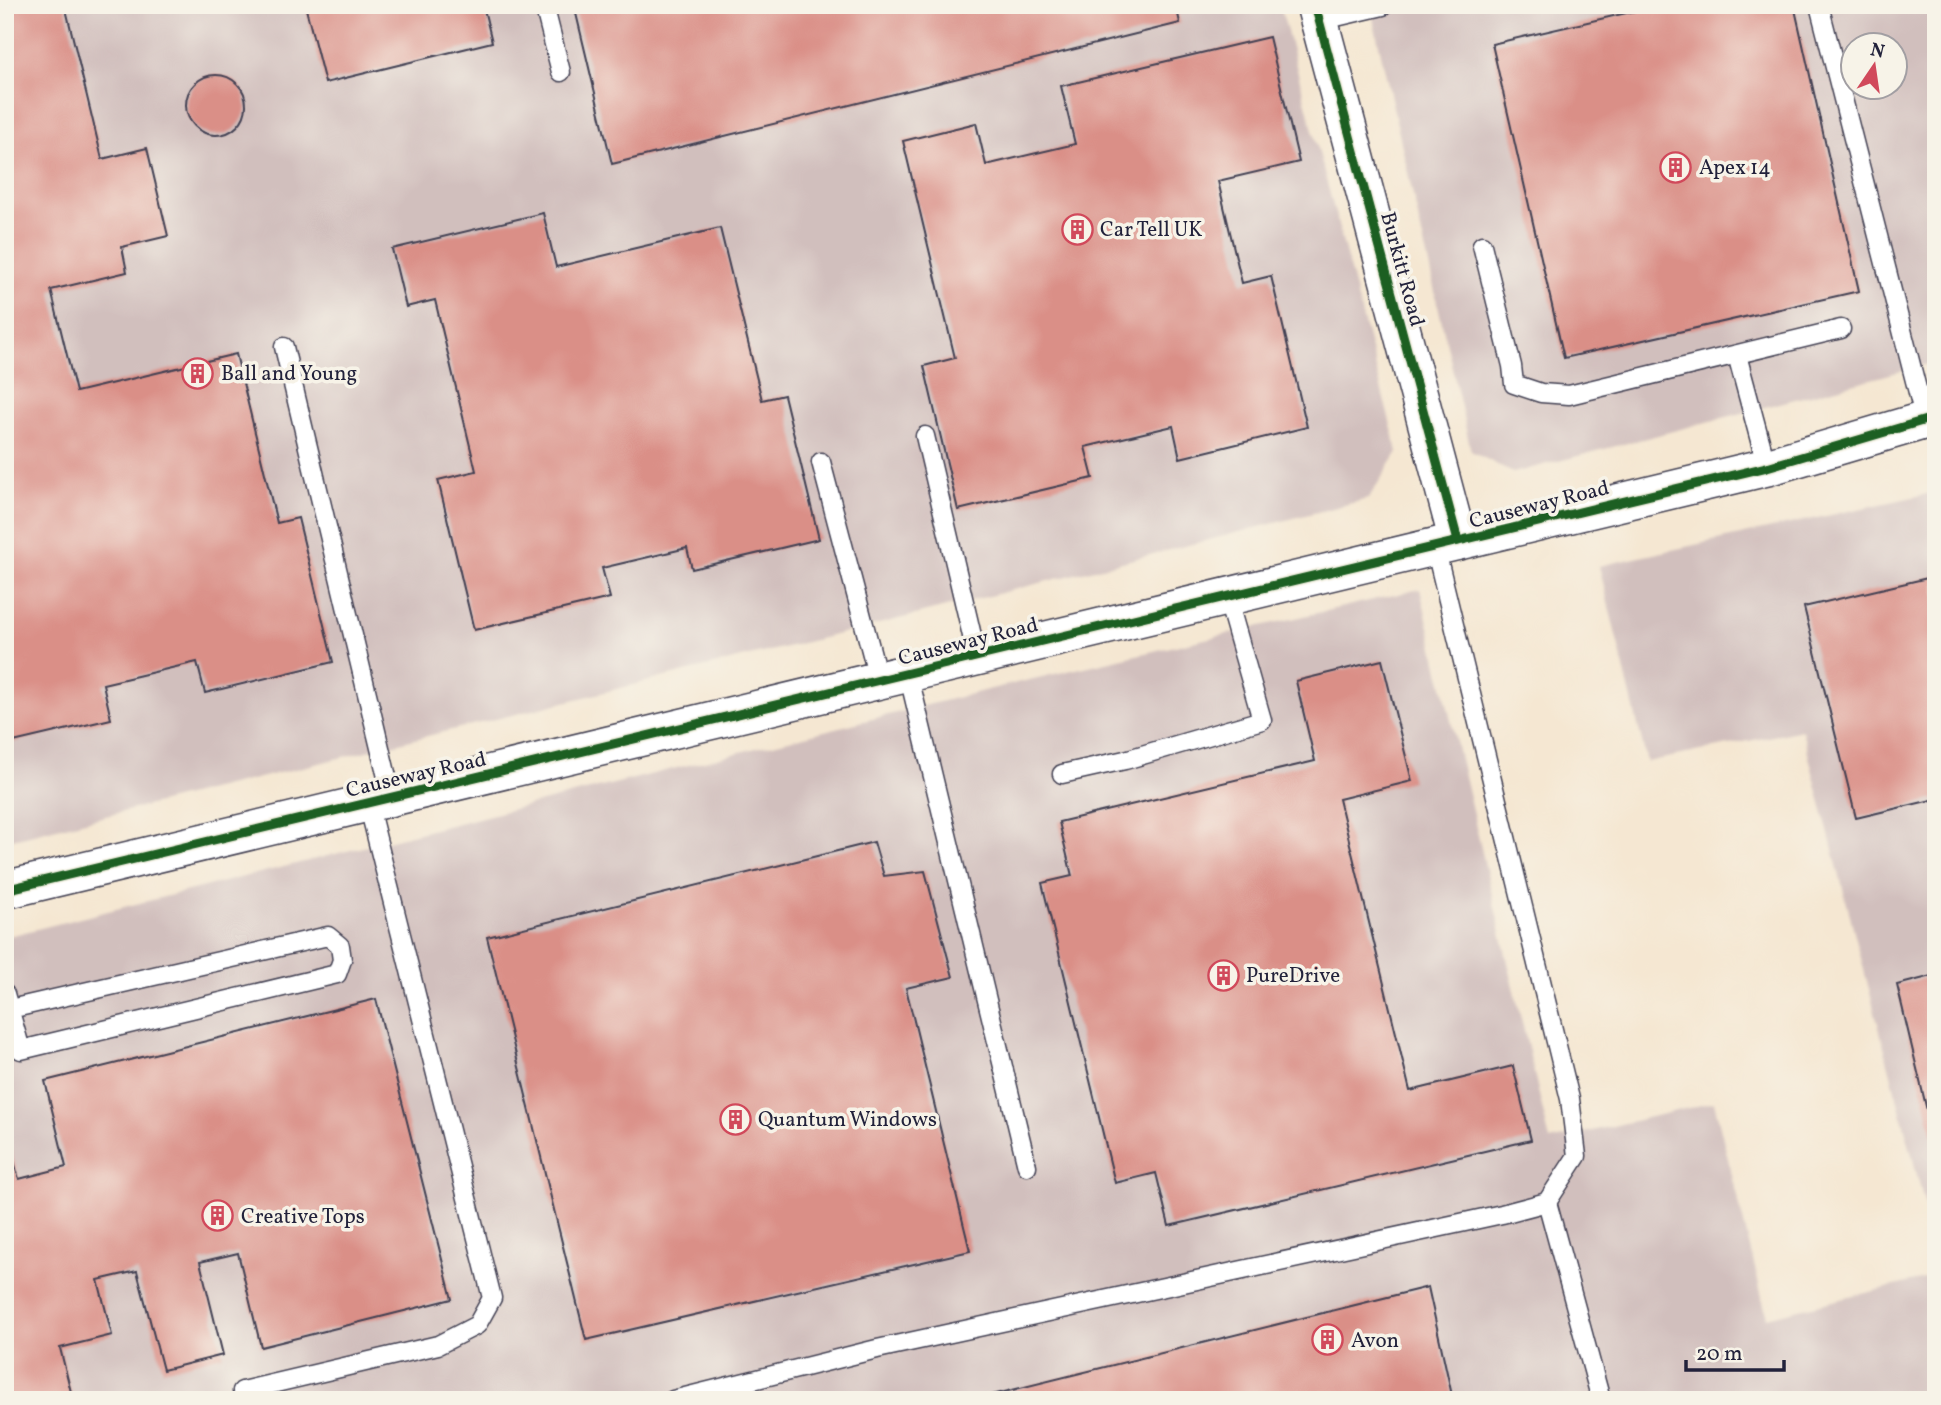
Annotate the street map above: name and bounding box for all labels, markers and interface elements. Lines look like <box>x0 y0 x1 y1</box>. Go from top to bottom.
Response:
north arrow <box>1840 32 1910 102</box>
text: N <box>1868 37 1887 66</box>
building icon: Apex 14 <box>1659 150 1693 184</box>
place label: Apex 14 <box>1699 154 1771 183</box>
street label: Burkitt Road <box>1372 209 1431 330</box>
building icon: Car Tell UK <box>1060 212 1094 246</box>
place label: Car Tell UK <box>1100 216 1202 245</box>
building icon: Ball and Young <box>181 356 215 390</box>
place label: Ball and Young <box>221 360 357 389</box>
street label: Causeway Road <box>1466 474 1612 537</box>
street label: Causeway Road <box>895 611 1041 674</box>
street label: Causeway Road <box>343 745 489 806</box>
building icon: PureDrive <box>1206 958 1240 992</box>
place label: PureDrive <box>1246 962 1340 991</box>
building icon: Quantum Windows <box>718 1102 752 1136</box>
place label: Quantum Windows <box>758 1106 937 1135</box>
building icon: Creative Tops <box>201 1199 235 1233</box>
place label: Creative Tops <box>241 1203 365 1232</box>
building icon: Avon <box>1311 1323 1345 1357</box>
place label: Avon <box>1351 1327 1399 1356</box>
scale bar <box>1686 1328 1784 1372</box>
text: 20 m <box>1696 1340 1742 1369</box>

